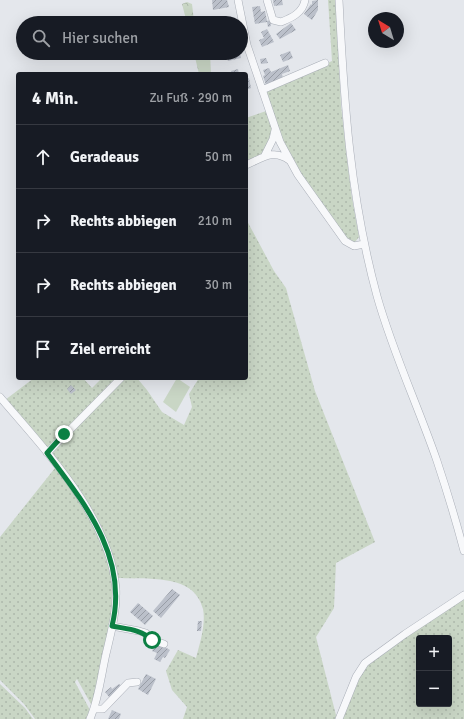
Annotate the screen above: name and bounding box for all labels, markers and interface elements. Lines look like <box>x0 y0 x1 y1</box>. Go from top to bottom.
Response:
north arrow <box>368 12 404 48</box>
search box <box>16 16 248 60</box>
icon: search <box>30 27 52 49</box>
text: Hier suchen <box>62 29 138 47</box>
text: 4 Min. <box>32 88 78 109</box>
text: Zu Fuß · 290 m <box>149 90 232 106</box>
icon: ahead <box>32 146 54 168</box>
text: Geradeaus <box>70 148 139 166</box>
text: 50 m <box>205 149 232 165</box>
icon: right <box>32 210 54 232</box>
text: Rechts abbiegen <box>70 212 177 230</box>
text: 210 m <box>198 213 232 229</box>
icon: right <box>32 274 54 296</box>
text: Rechts abbiegen <box>70 276 177 294</box>
text: 30 m <box>205 277 232 293</box>
icon: arrive <box>32 338 54 360</box>
text: Ziel erreicht <box>70 340 151 358</box>
route end <box>55 425 73 443</box>
route start <box>143 631 161 649</box>
map controls <box>416 635 452 707</box>
button: + <box>416 635 452 671</box>
button: − <box>416 671 452 707</box>

